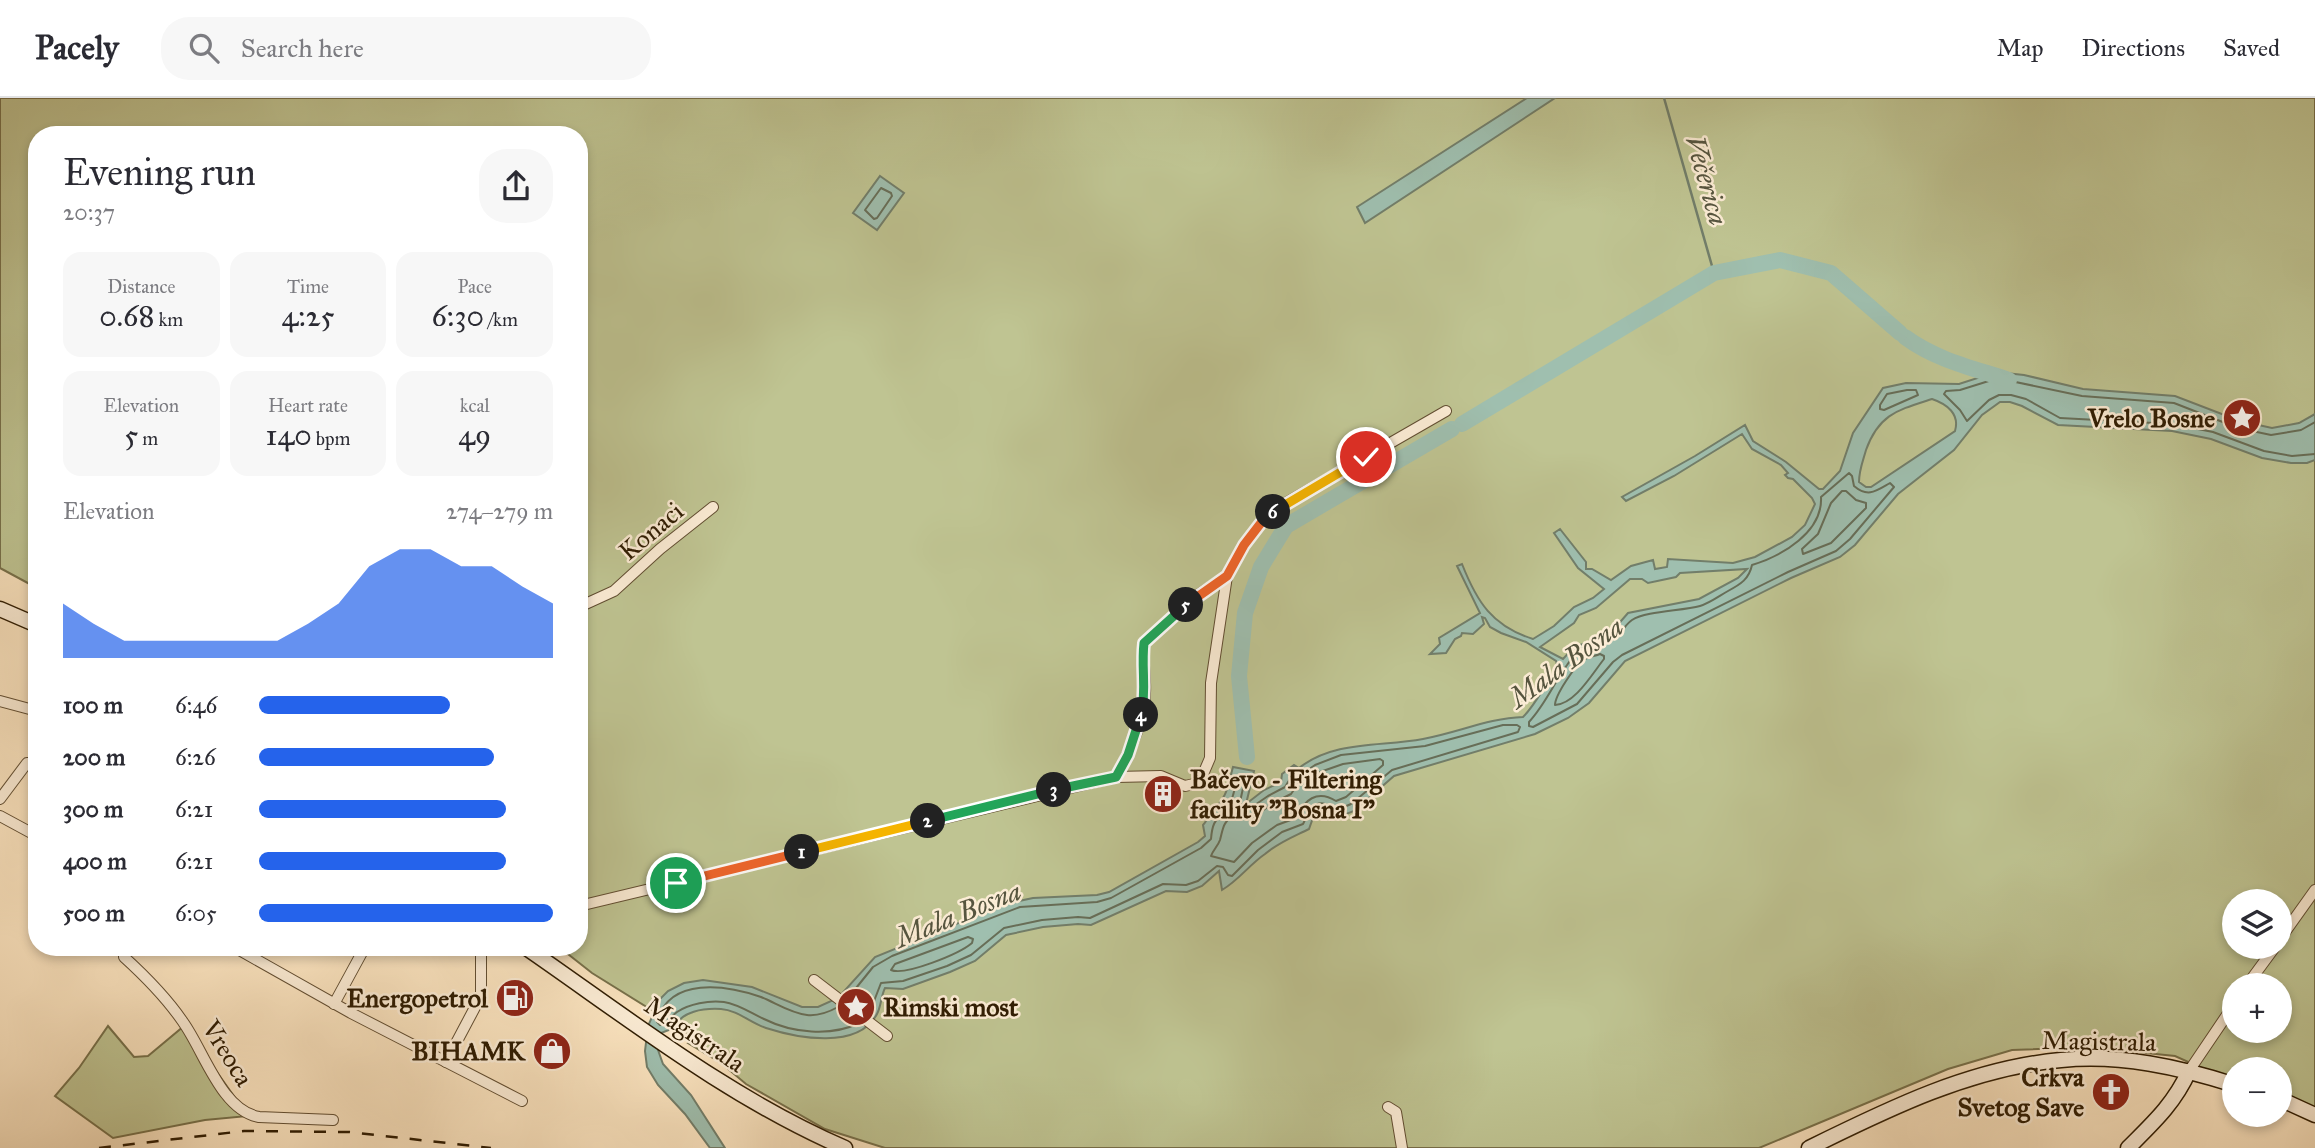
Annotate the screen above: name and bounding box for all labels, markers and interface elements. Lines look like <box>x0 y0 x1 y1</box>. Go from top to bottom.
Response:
search box <box>161 17 651 80</box>
text: Pacely <box>35 28 119 68</box>
icon: search <box>185 29 223 67</box>
text: Search here <box>241 32 364 64</box>
text: Map <box>1997 33 2044 63</box>
text: Directions <box>2082 33 2185 63</box>
text: Saved <box>2223 33 2280 63</box>
water label: Večerica <box>1677 131 1737 229</box>
text: Evening run <box>63 149 256 195</box>
button: share <box>479 149 553 223</box>
text: 20:37 <box>63 198 115 226</box>
text: Distance <box>107 275 175 298</box>
text: Time <box>287 275 329 298</box>
text: Pace <box>457 275 492 298</box>
text: 0.68 <box>99 298 154 334</box>
text: 4:25 <box>282 298 334 334</box>
text: 6:30 <box>431 298 484 334</box>
text: km <box>154 308 183 331</box>
text: /km <box>484 308 518 331</box>
text: Elevation <box>104 394 179 417</box>
text: Heart rate <box>268 394 348 417</box>
text: kcal <box>460 394 490 417</box>
place icon: Vrelo Bosne <box>2221 397 2263 439</box>
place label: Vrelo Bosne <box>2087 402 2215 434</box>
text: 5 <box>124 417 138 453</box>
text: 140 <box>266 417 312 453</box>
text: 49 <box>458 417 491 453</box>
text: m <box>138 427 158 450</box>
text: bpm <box>312 427 350 450</box>
pin <box>1336 427 1396 487</box>
icon: check <box>1347 438 1385 476</box>
pin: 6 <box>1256 494 1290 530</box>
street label: Konaci <box>612 495 690 567</box>
text: Elevation <box>63 497 154 525</box>
text: 274–279 m <box>446 497 553 525</box>
text: 6 <box>1268 500 1277 523</box>
pin: 5 <box>1168 588 1204 622</box>
text: 5 <box>1181 593 1190 616</box>
water label: Mala Bosna <box>1499 609 1630 717</box>
text: 100 m <box>63 691 123 719</box>
text: 6:46 <box>175 691 217 719</box>
pin: 4 <box>1124 698 1158 732</box>
text: 4 <box>1135 703 1146 726</box>
text: 200 m <box>63 743 125 771</box>
text: 6:26 <box>175 743 216 771</box>
place label: Bačevo - Filtering facility "Bosna I" <box>1189 763 1382 825</box>
pin: 3 <box>1036 772 1072 808</box>
building icon: Bačevo - Filtering facility "Bosna I" <box>1142 773 1184 815</box>
text: 3 <box>1050 778 1057 801</box>
text: 300 m <box>63 795 123 823</box>
text: 6:21 <box>175 795 213 823</box>
pin: 2 <box>911 804 946 838</box>
text: 2 <box>923 809 932 832</box>
pin: 1 <box>784 834 820 870</box>
text: 1 <box>798 840 805 863</box>
text: 400 m <box>63 847 127 875</box>
text: 6:21 <box>175 847 213 875</box>
pin <box>646 853 706 913</box>
icon: arrive <box>657 864 695 902</box>
water label: Mala Bosna <box>887 873 1026 956</box>
map controls <box>2222 889 2292 1127</box>
button: layers <box>2222 889 2292 959</box>
text: 500 m <box>63 899 125 927</box>
text: 6:05 <box>175 899 217 927</box>
button: + <box>2222 973 2292 1043</box>
fuel station icon: Energopetrol <box>494 977 536 1019</box>
place label: Energopetrol <box>346 982 489 1015</box>
place icon: Rimski most <box>835 986 877 1028</box>
street label: Magistrala <box>639 989 751 1079</box>
place label: Rimski most <box>883 991 1019 1023</box>
street label: Vreoca <box>195 1013 261 1092</box>
street label: Magistrala <box>2041 1024 2157 1058</box>
shop icon: BIHAMK <box>531 1030 573 1072</box>
place label: BIHAMK <box>412 1035 527 1067</box>
button: − <box>2222 1057 2292 1127</box>
place label: Crkva Svetog Save <box>1957 1061 2085 1124</box>
church icon: Crkva Svetog Save <box>2090 1071 2132 1113</box>

